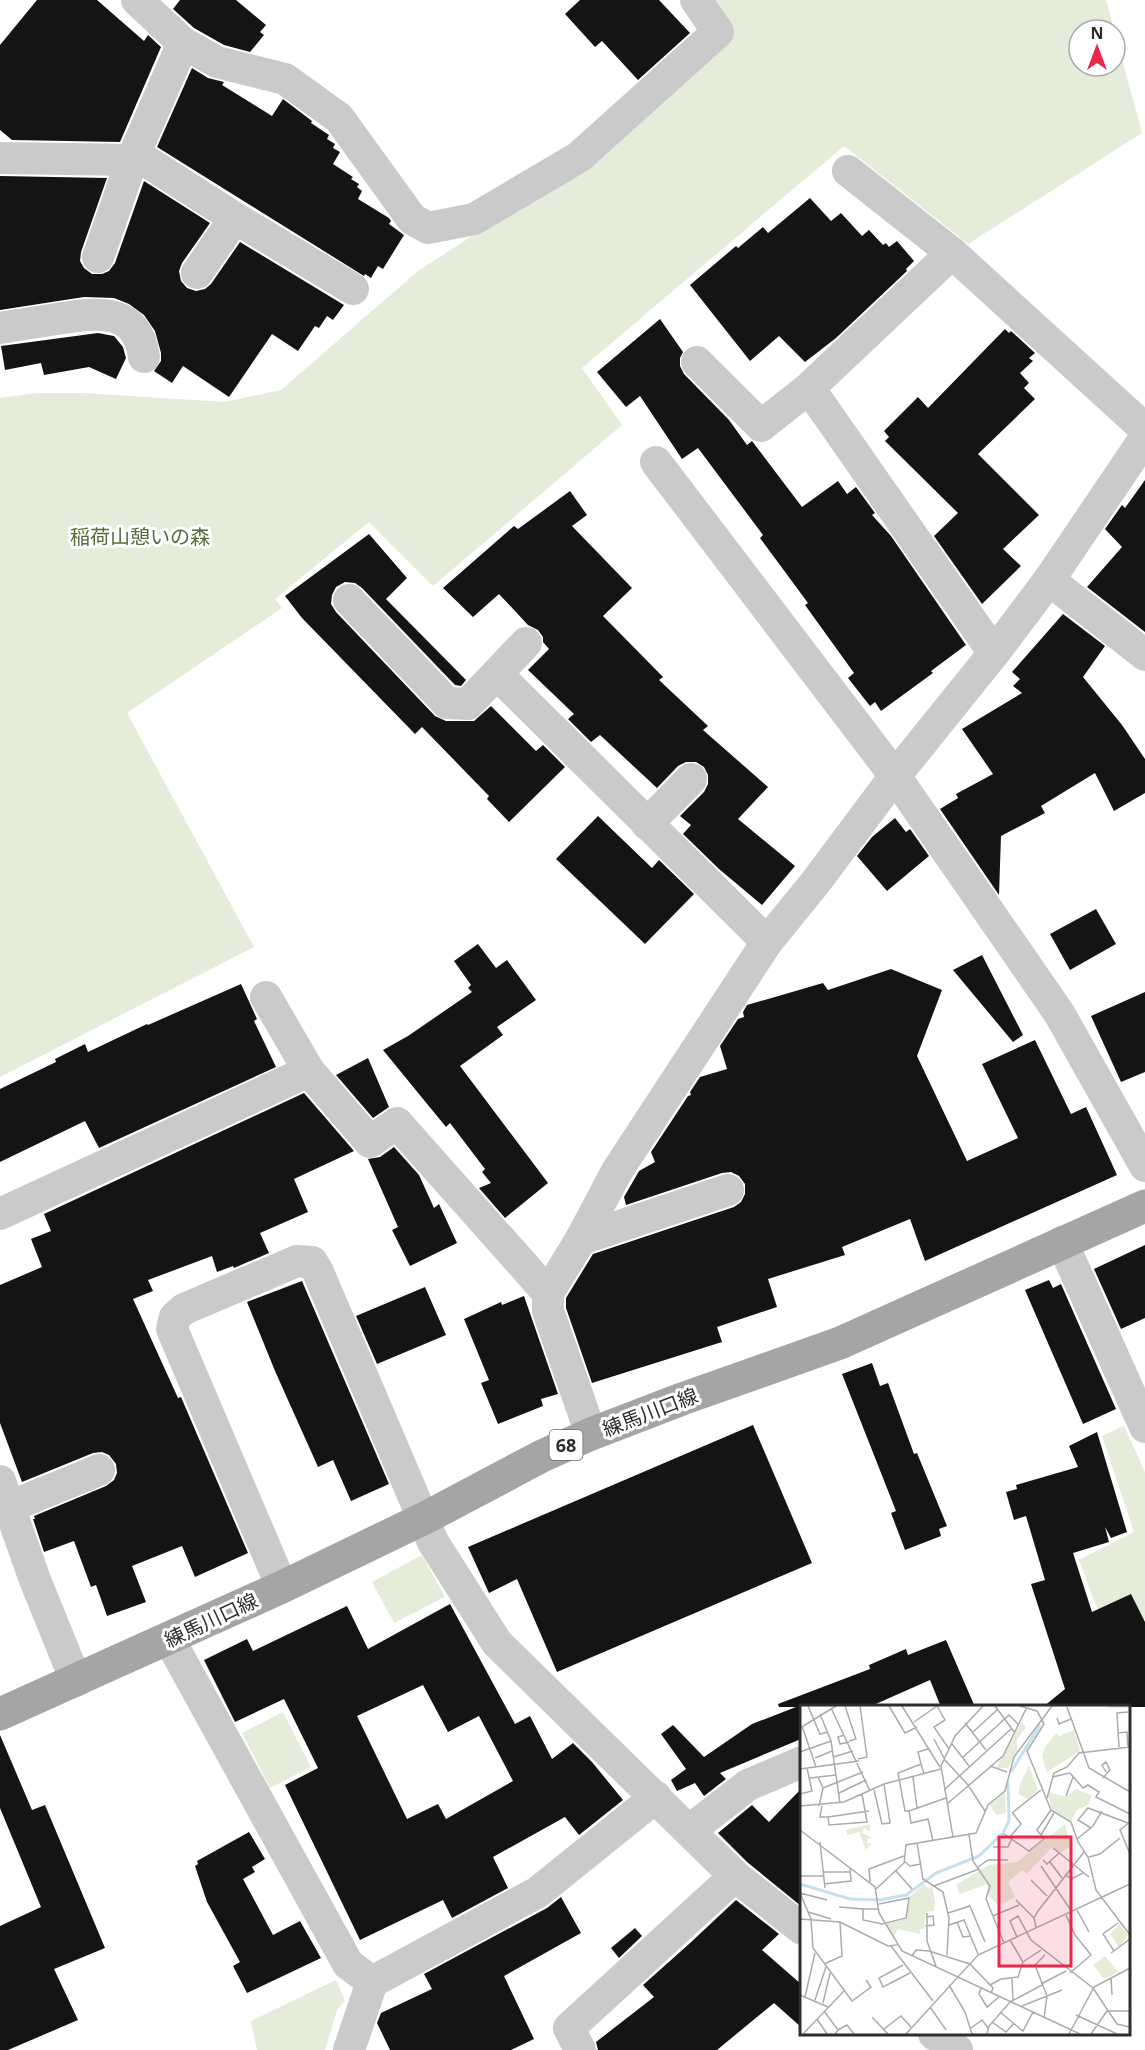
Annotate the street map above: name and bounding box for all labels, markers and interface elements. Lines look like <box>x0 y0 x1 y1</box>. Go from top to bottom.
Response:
north arrow <box>1067 18 1127 78</box>
text: N <box>1090 22 1104 44</box>
park label: 稲荷山憩いの森 <box>70 523 210 550</box>
street label: 練馬川口線 <box>598 1381 702 1443</box>
road number: 68 <box>550 1430 582 1460</box>
street label: 練馬川口線 <box>160 1587 262 1653</box>
inset map <box>800 1705 1130 2035</box>

